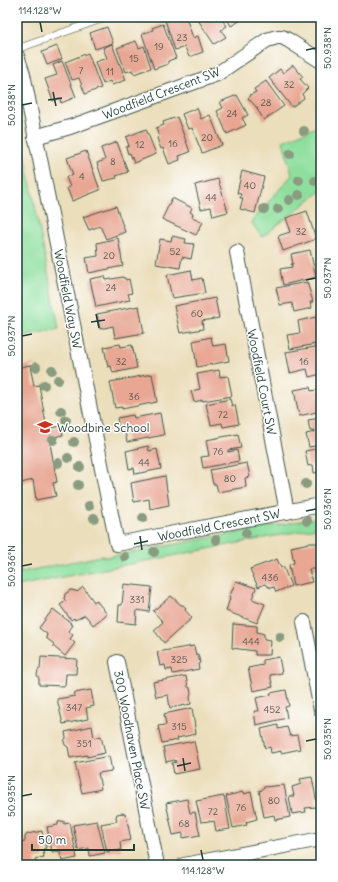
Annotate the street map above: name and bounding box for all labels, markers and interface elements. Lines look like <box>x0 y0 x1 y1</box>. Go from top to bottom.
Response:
text: 114.128°W <box>18 4 62 17</box>
text: 50.938°N <box>321 27 334 69</box>
house number: 23 <box>176 31 188 44</box>
house number: 19 <box>154 40 164 53</box>
house number: 15 <box>129 52 139 65</box>
house number: 7 <box>79 64 84 77</box>
street label: Woodfield Crescent SW <box>100 64 222 122</box>
house number: 11 <box>106 65 114 78</box>
house number: 32 <box>283 78 295 91</box>
text: 50.938°N <box>5 84 18 126</box>
house number: 28 <box>260 96 272 109</box>
house number: 24 <box>226 107 238 120</box>
house number: 20 <box>201 131 213 144</box>
house number: 16 <box>168 137 178 150</box>
house number: 12 <box>135 138 145 151</box>
house number: 8 <box>110 155 116 168</box>
house number: 4 <box>79 170 85 183</box>
house number: 40 <box>244 179 256 192</box>
house number: 44 <box>205 191 217 204</box>
house number: 32 <box>295 225 307 238</box>
house number: 52 <box>169 245 181 258</box>
street label: Woodfield Way SW <box>51 248 85 350</box>
house number: 20 <box>103 249 115 262</box>
text: 50.937°N <box>321 258 334 298</box>
house number: 24 <box>105 281 117 294</box>
house number: 60 <box>191 307 203 320</box>
text: 50.937°N <box>5 316 18 356</box>
street label: Woodfield Court SW <box>244 328 280 436</box>
house number: 32 <box>115 355 127 368</box>
house number: 16 <box>299 355 309 368</box>
house number: 36 <box>128 390 140 403</box>
house number: 72 <box>218 408 229 421</box>
school or university icon: Woodbine School <box>36 418 54 436</box>
place label: Woodbine School <box>57 420 150 435</box>
house number: 76 <box>213 445 223 458</box>
house number: 44 <box>138 456 150 469</box>
house number: 80 <box>224 472 236 485</box>
text: 50.936°N <box>321 488 334 530</box>
street label: Woodfield Crescent SW <box>156 506 282 544</box>
text: 50.936°N <box>5 545 18 587</box>
house number: 436 <box>261 571 279 584</box>
house number: 331 <box>129 593 145 606</box>
house number: 444 <box>242 635 260 648</box>
house number: 325 <box>171 653 188 666</box>
street label: 300 Woodhaven Place SW <box>111 669 153 811</box>
house number: 347 <box>66 701 82 714</box>
house number: 452 <box>263 703 281 716</box>
text: 50.935°N <box>321 718 334 760</box>
house number: 315 <box>171 720 187 733</box>
house number: 351 <box>76 737 92 750</box>
text: 50.935°N <box>5 775 18 817</box>
house number: 80 <box>268 794 280 807</box>
house number: 76 <box>236 801 246 814</box>
house number: 72 <box>208 805 219 818</box>
house number: 68 <box>178 817 190 830</box>
scale bar <box>32 826 134 852</box>
text: 50 m <box>38 832 67 847</box>
text: 114.128°W <box>181 864 225 877</box>

